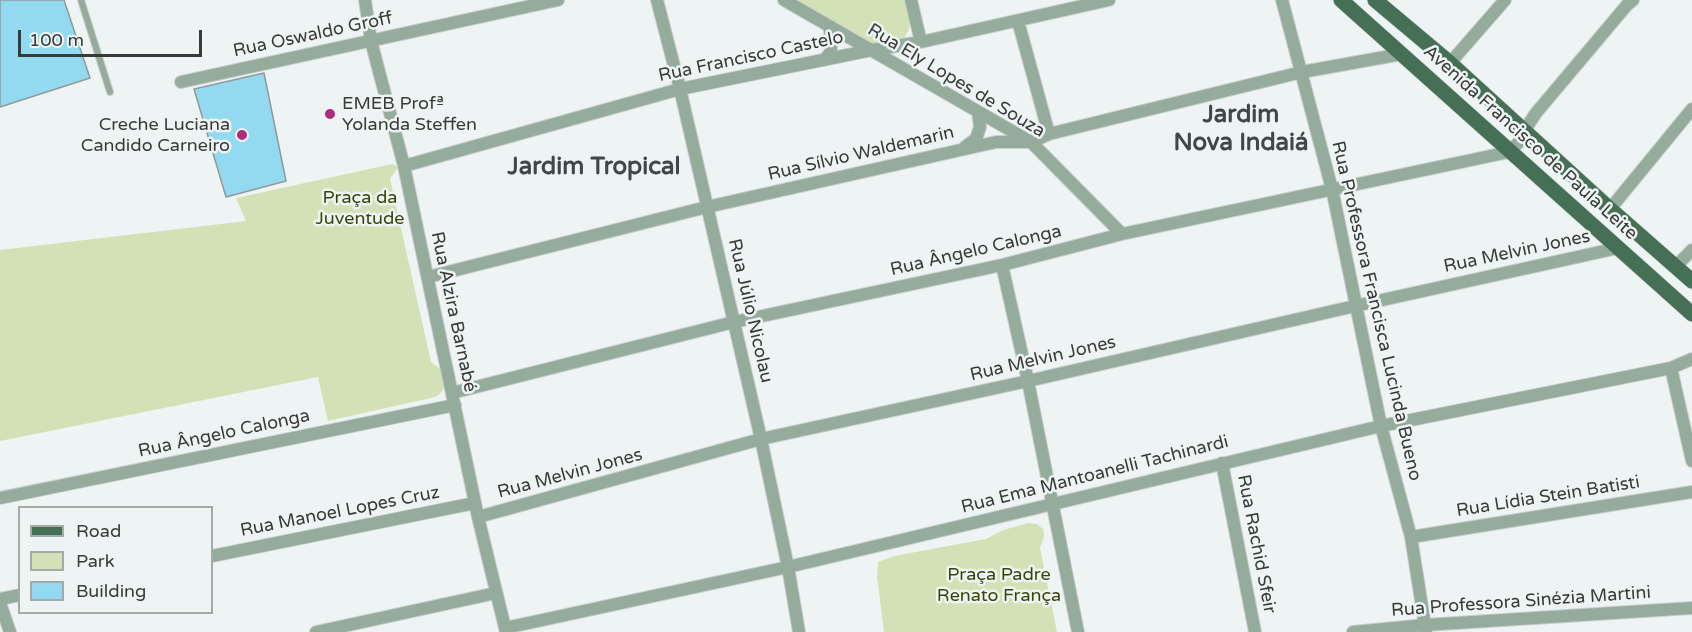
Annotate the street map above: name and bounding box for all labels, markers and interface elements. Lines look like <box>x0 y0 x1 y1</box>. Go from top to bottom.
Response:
street label: Rua Oswaldo Groff <box>231 8 395 62</box>
scale bar <box>21 18 206 56</box>
street label: Rua Ely Lopes de Souza <box>863 19 1049 143</box>
street label: Rua Francisco Castelo <box>657 27 845 87</box>
text: 100 m <box>29 29 84 51</box>
street label: Avenida Francisco de Paula Leite <box>1419 41 1641 245</box>
place label: EMEB Profª Yolanda Steffen <box>342 93 477 136</box>
district label: Jardim Nova Indaiá <box>1174 102 1308 158</box>
marker: EMEB Profª Yolanda Steffen <box>323 107 337 121</box>
place label: Creche Luciana Candido Carneiro <box>81 114 230 156</box>
street label: Rua Sílvio Waldemarin <box>766 122 956 186</box>
marker: Creche Luciana Candido Carneiro <box>235 128 249 142</box>
street label: Rua Professora Francisca Lucinda Bueno <box>1326 139 1426 483</box>
district label: Jardim Tropical <box>508 154 680 182</box>
park label: Praça da Juventude <box>315 187 405 230</box>
street label: Rua Ângelo Calonga <box>888 221 1064 281</box>
street label: Rua Melvin Jones <box>1442 226 1592 278</box>
street label: Rua Alzira Barnabé <box>425 230 481 394</box>
street label: Rua Júlio Nicolau <box>723 237 777 385</box>
street label: Rua Melvin Jones <box>968 332 1118 386</box>
street label: Rua Ângelo Calonga <box>136 405 312 463</box>
street label: Rua Ema Mantoanelli Tachinardi <box>959 431 1231 519</box>
street label: Rua Melvin Jones <box>495 444 645 504</box>
street label: Rua Lídia Stein Batisti <box>1455 472 1641 522</box>
street label: Rua Rachid Sfeir <box>1232 473 1280 615</box>
street label: Rua Manoel Lopes Cruz <box>238 482 442 542</box>
legend <box>18 506 213 614</box>
text: Road <box>76 520 121 542</box>
text: Park <box>76 550 114 572</box>
park label: Praça Padre Renato França <box>937 564 1061 606</box>
text: Building <box>76 580 146 602</box>
street label: Rua Professora Sinézia Martini <box>1390 582 1652 622</box>

